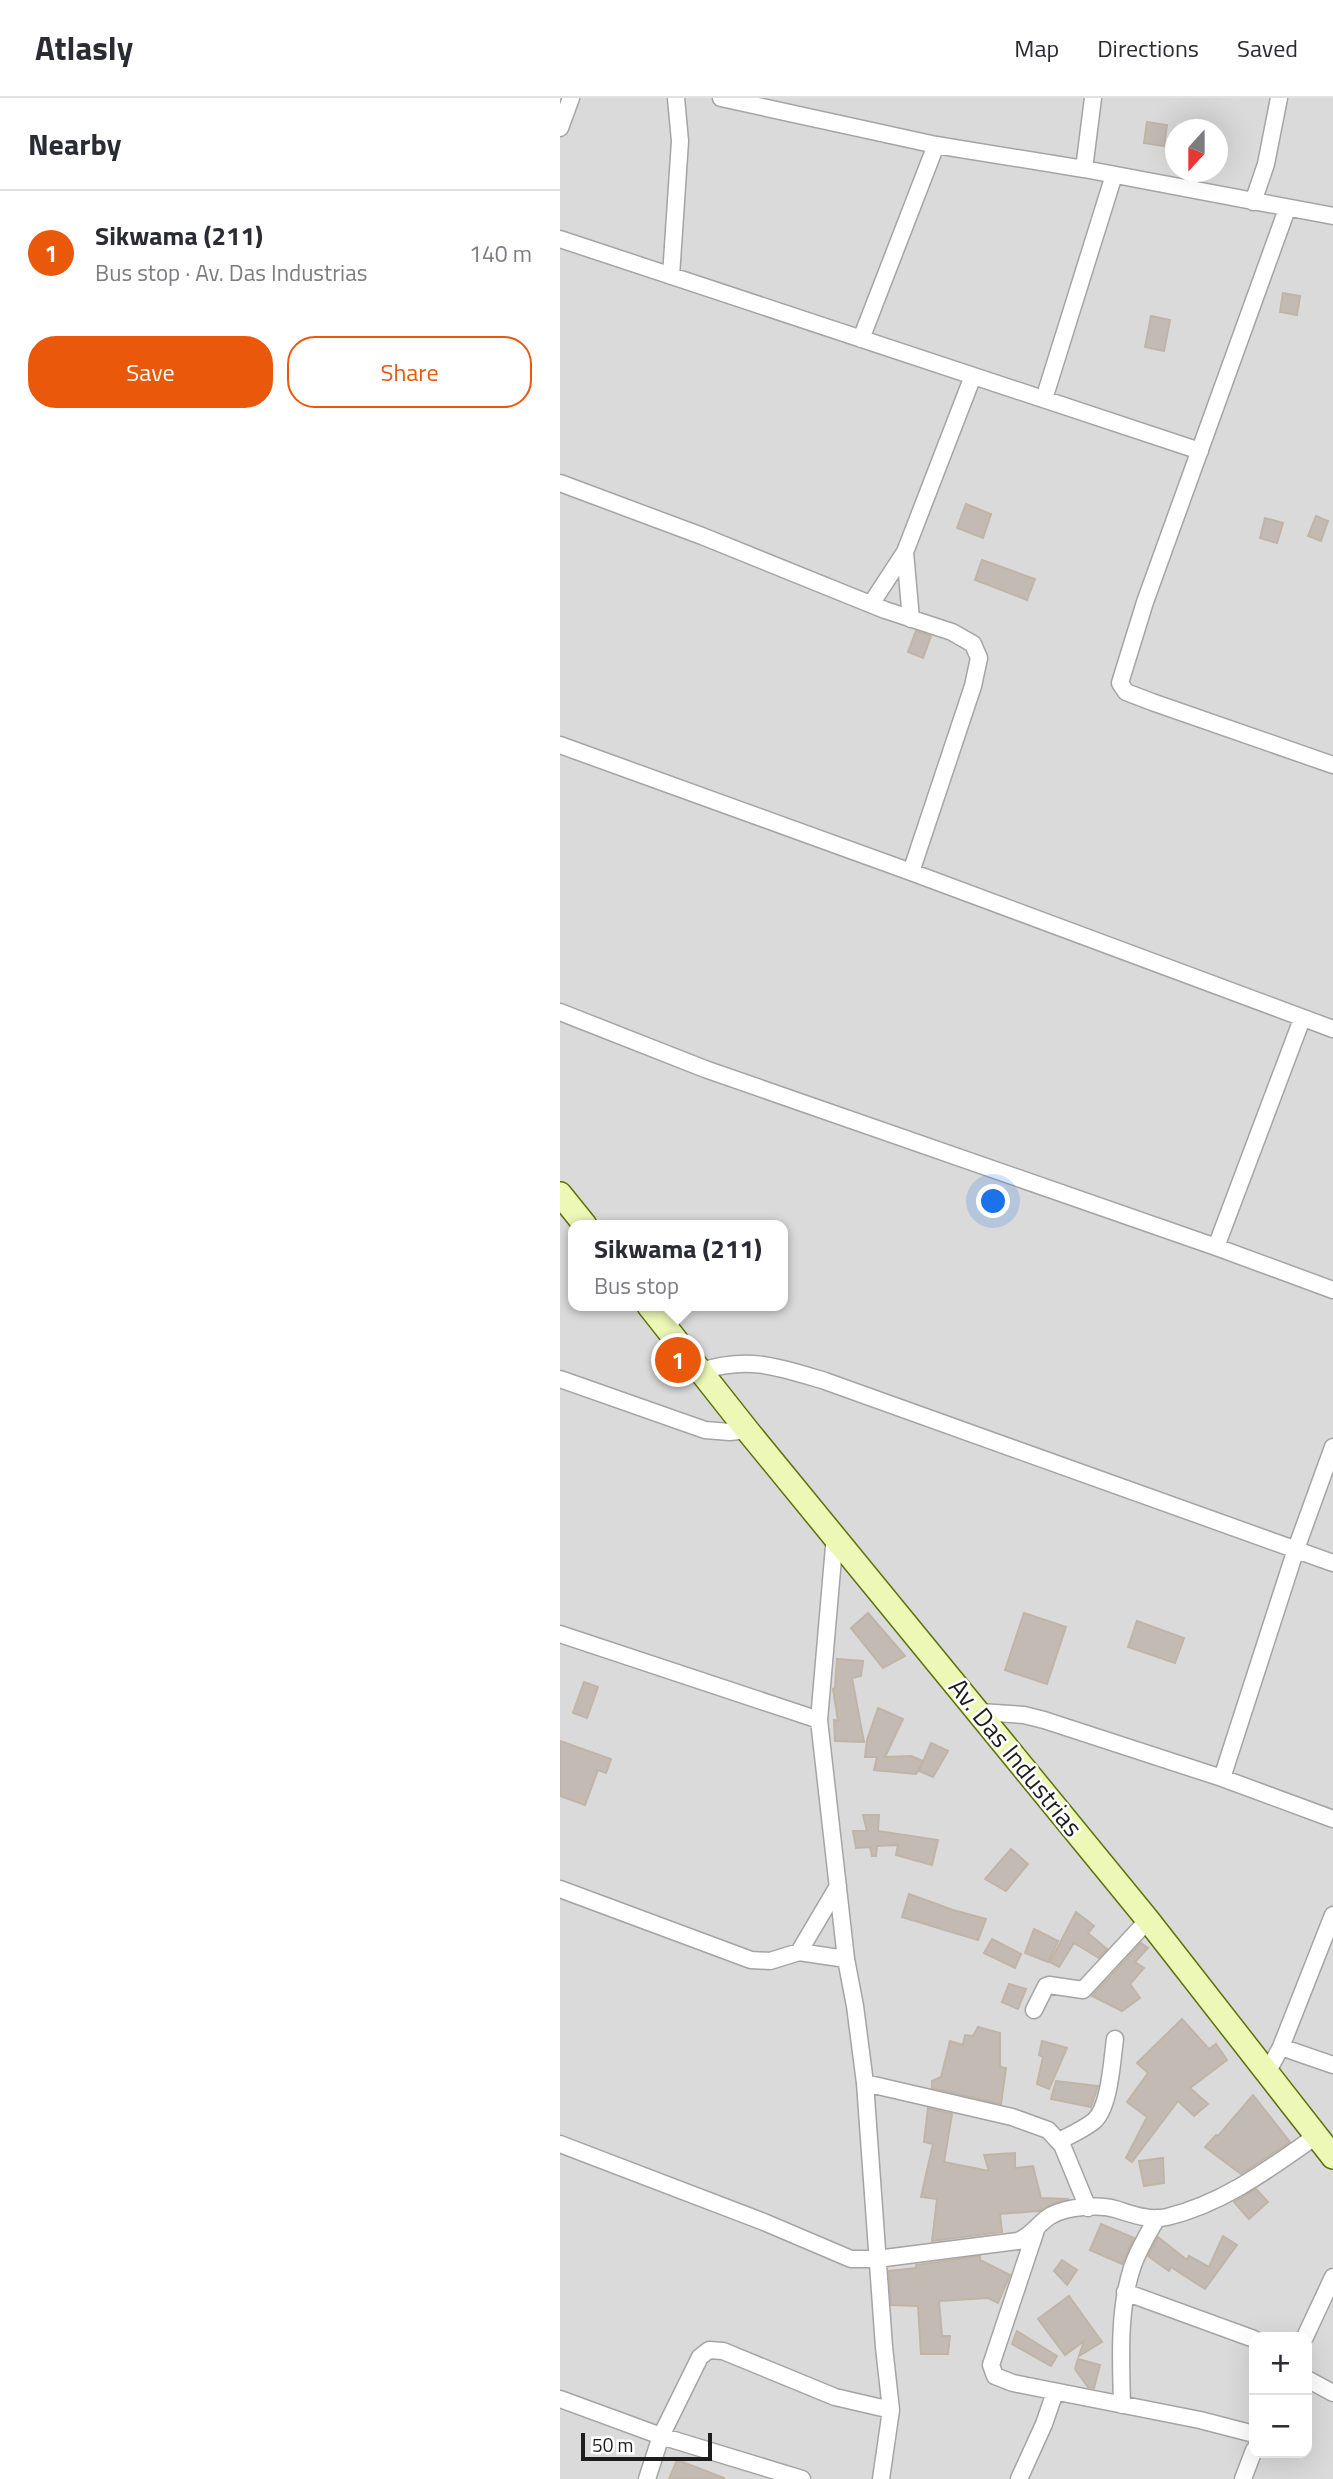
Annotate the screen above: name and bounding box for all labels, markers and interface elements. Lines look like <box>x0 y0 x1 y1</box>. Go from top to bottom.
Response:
text: Atlasly <box>35 23 133 73</box>
text: Map <box>1014 30 1059 66</box>
text: Directions <box>1097 30 1199 66</box>
text: Saved <box>1237 30 1298 66</box>
north arrow <box>1165 119 1228 182</box>
text: Nearby <box>28 121 121 167</box>
text: Sikwama (211) <box>95 216 263 255</box>
text: 1 <box>45 236 57 271</box>
text: 140 m <box>469 236 532 271</box>
text: Bus stop · Av. Das Industrias <box>95 255 367 290</box>
button: Save <box>28 336 273 408</box>
button: Share <box>287 336 532 408</box>
your location <box>976 1184 1010 1218</box>
popup <box>568 1220 788 1311</box>
text: Sikwama (211) <box>594 1229 762 1268</box>
text: Bus stop <box>594 1268 679 1303</box>
pin: 1 <box>655 1334 701 1386</box>
street label: Av. Das Industrias <box>940 1669 1092 1845</box>
map controls <box>1249 2332 1312 2458</box>
button: + <box>1249 2332 1312 2395</box>
button: − <box>1249 2395 1312 2458</box>
scale bar <box>581 2430 712 2462</box>
text: 50 m <box>592 2430 633 2459</box>

